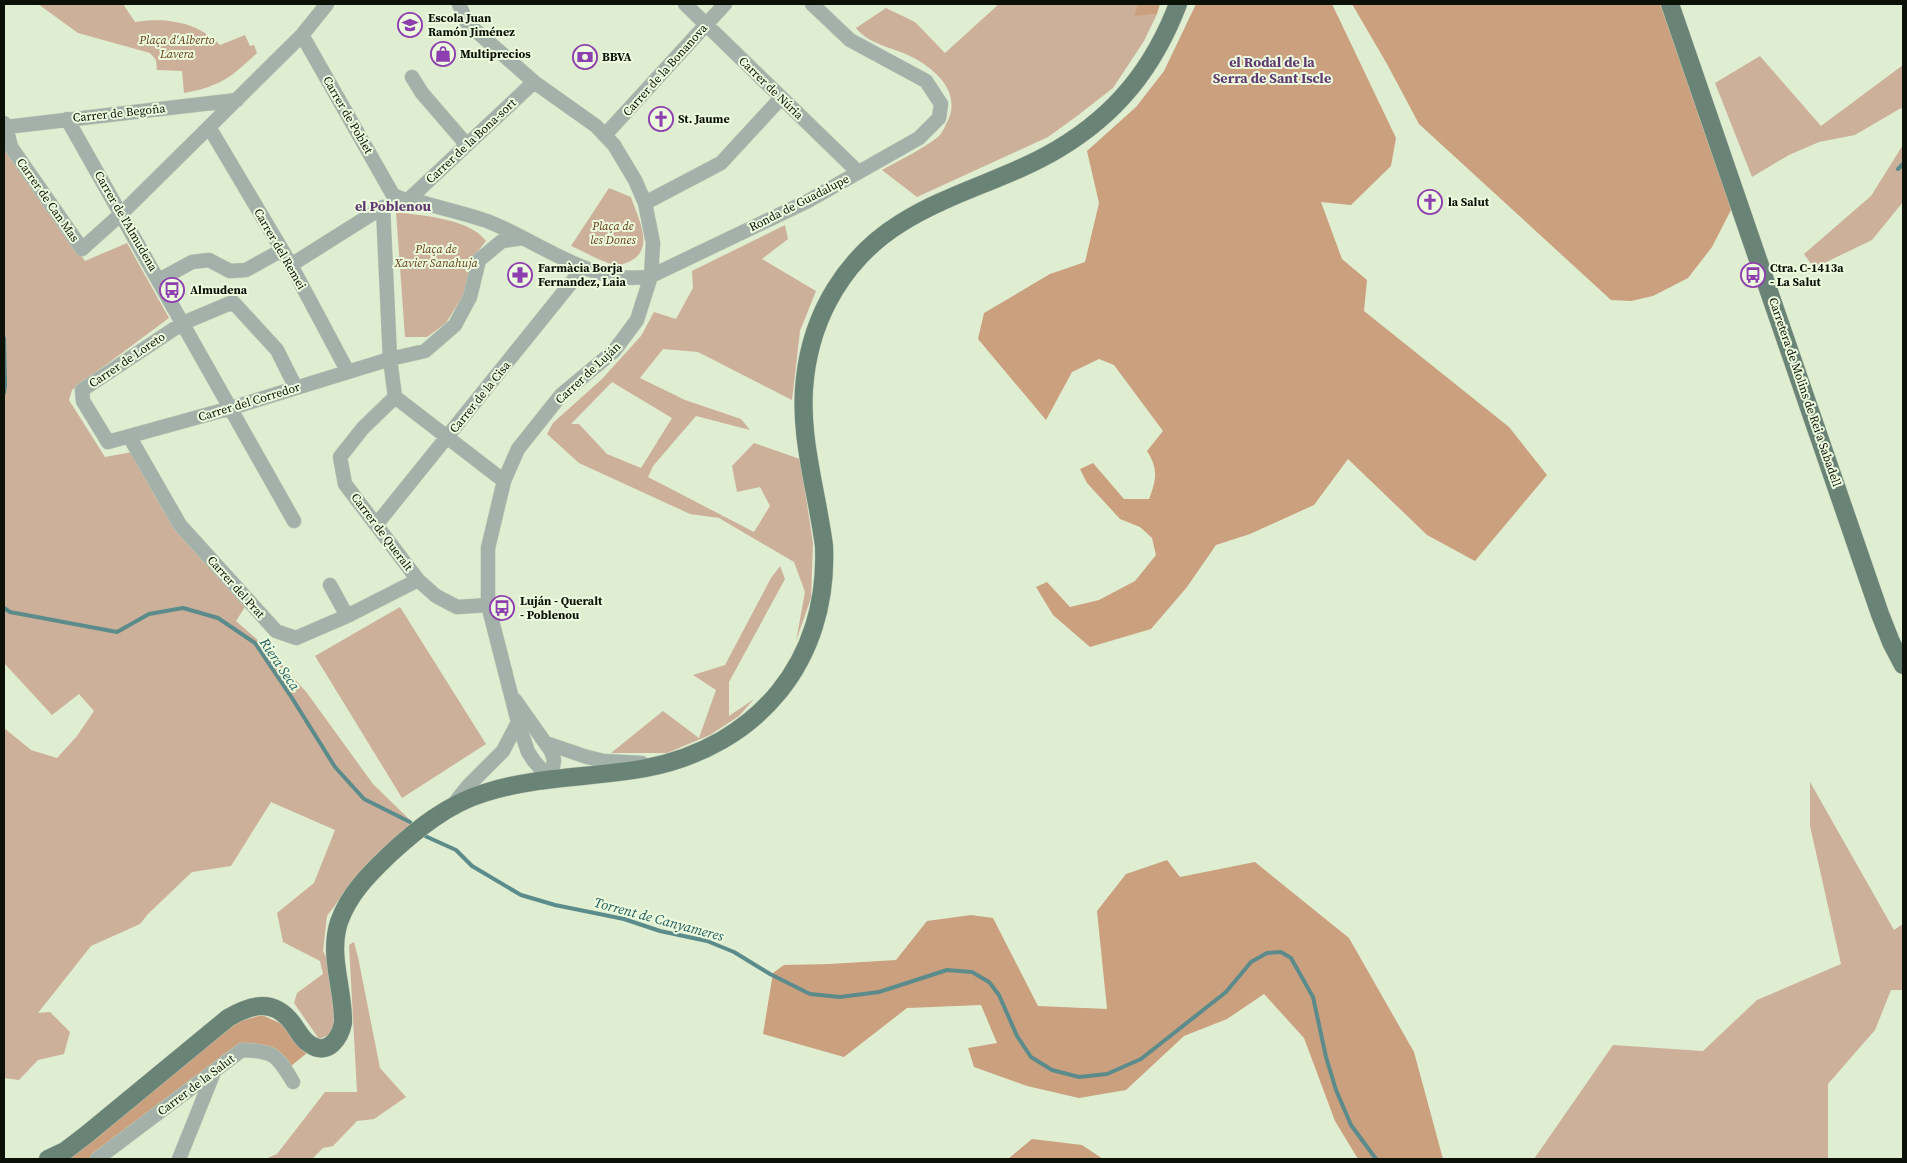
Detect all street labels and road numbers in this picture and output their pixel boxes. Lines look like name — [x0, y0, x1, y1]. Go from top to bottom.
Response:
street label: Carrer de la Bonanova — [619, 20, 711, 120]
street label: Carrer de Núria — [735, 53, 807, 123]
street label: Carrer de Poblet — [319, 73, 377, 157]
street label: Carrer de la Bona-sort — [422, 95, 520, 187]
street label: Carrer de Begoña — [72, 100, 167, 126]
street label: Carrer de Can Mas — [13, 155, 83, 245]
street label: Carrer de l'Almudena — [91, 168, 162, 275]
street label: Ronda de Guadalupe — [746, 171, 852, 235]
street label: Carrer del Remei — [250, 206, 310, 293]
street label: Carretera de Molins de Rei a Sabadell — [1765, 295, 1845, 489]
street label: Carrer de Loreto — [86, 328, 169, 391]
street label: Carrer de Luján — [552, 339, 624, 407]
street label: Carrer de la Cisa — [446, 357, 515, 436]
street label: Carrer del Corredor — [196, 379, 302, 425]
street label: Carrer de Queralt — [348, 490, 417, 574]
street label: Carrer del Prat — [204, 552, 268, 622]
street label: Carrer de la Salut — [154, 1051, 238, 1119]

